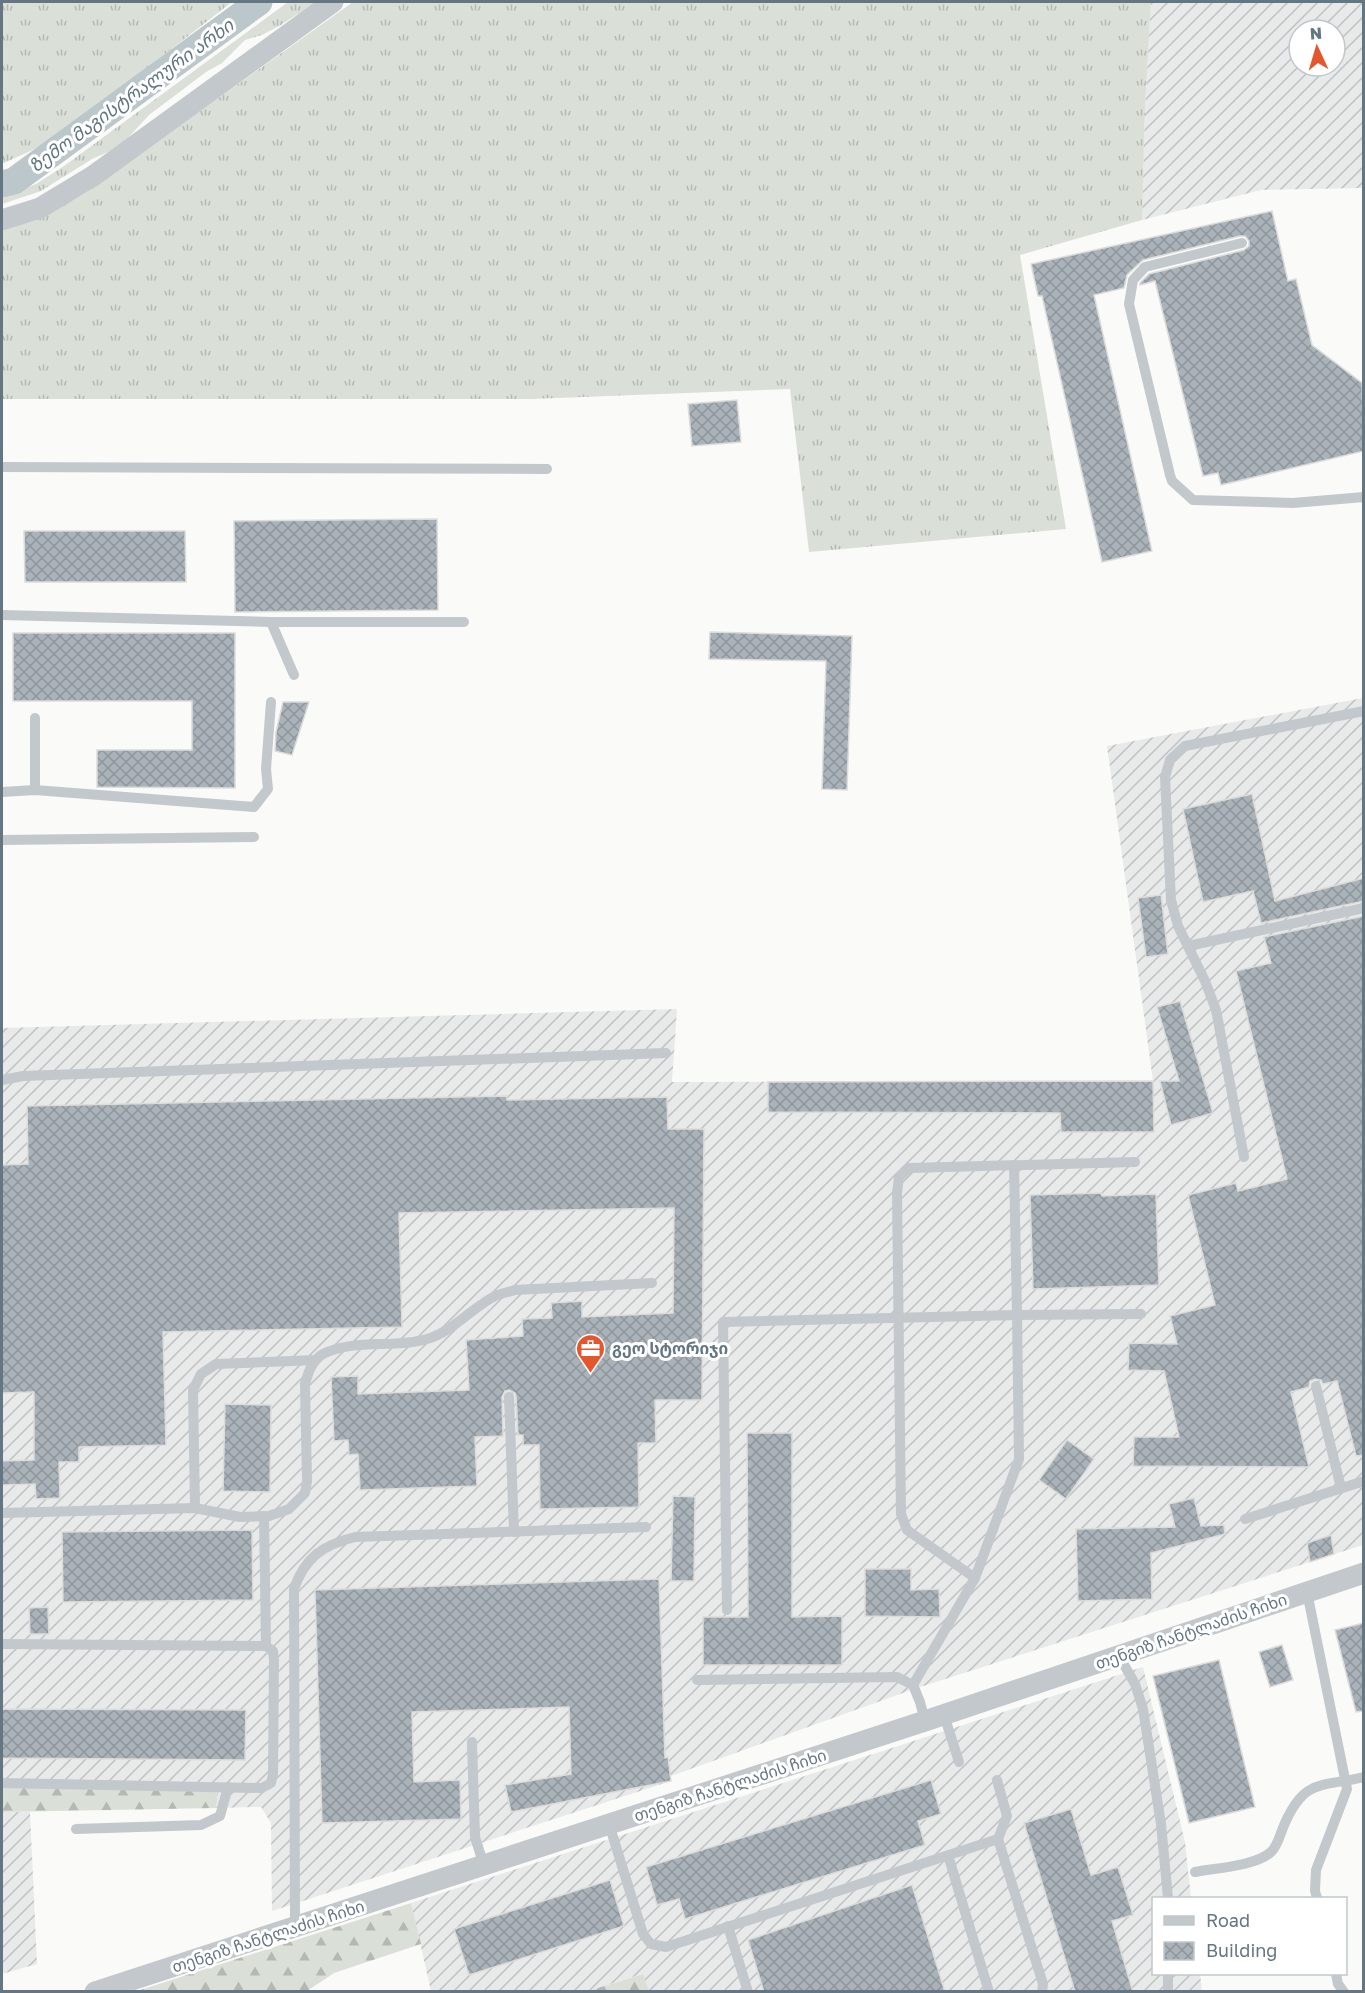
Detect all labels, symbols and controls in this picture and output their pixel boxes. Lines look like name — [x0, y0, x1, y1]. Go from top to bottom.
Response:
water label: ზემო მაგისტრალური არხი — [25, 13, 238, 177]
north arrow — [1287, 18, 1347, 78]
text: N — [1309, 23, 1323, 43]
office icon: გეო სტორიჯი — [575, 1332, 607, 1374]
place label: გეო სტორიჯი — [612, 1338, 728, 1358]
street label: თენგიზ ჩანტლაძის ჩიხი — [1093, 1589, 1290, 1674]
street label: თენგიზ ჩანტლაძის ჩიხი — [631, 1744, 829, 1827]
street label: თენგიზ ჩანტლაძის ჩიხი — [169, 1895, 367, 1978]
legend — [1152, 1897, 1347, 1975]
text: Road — [1206, 1909, 1250, 1931]
text: Building — [1206, 1939, 1277, 1961]

